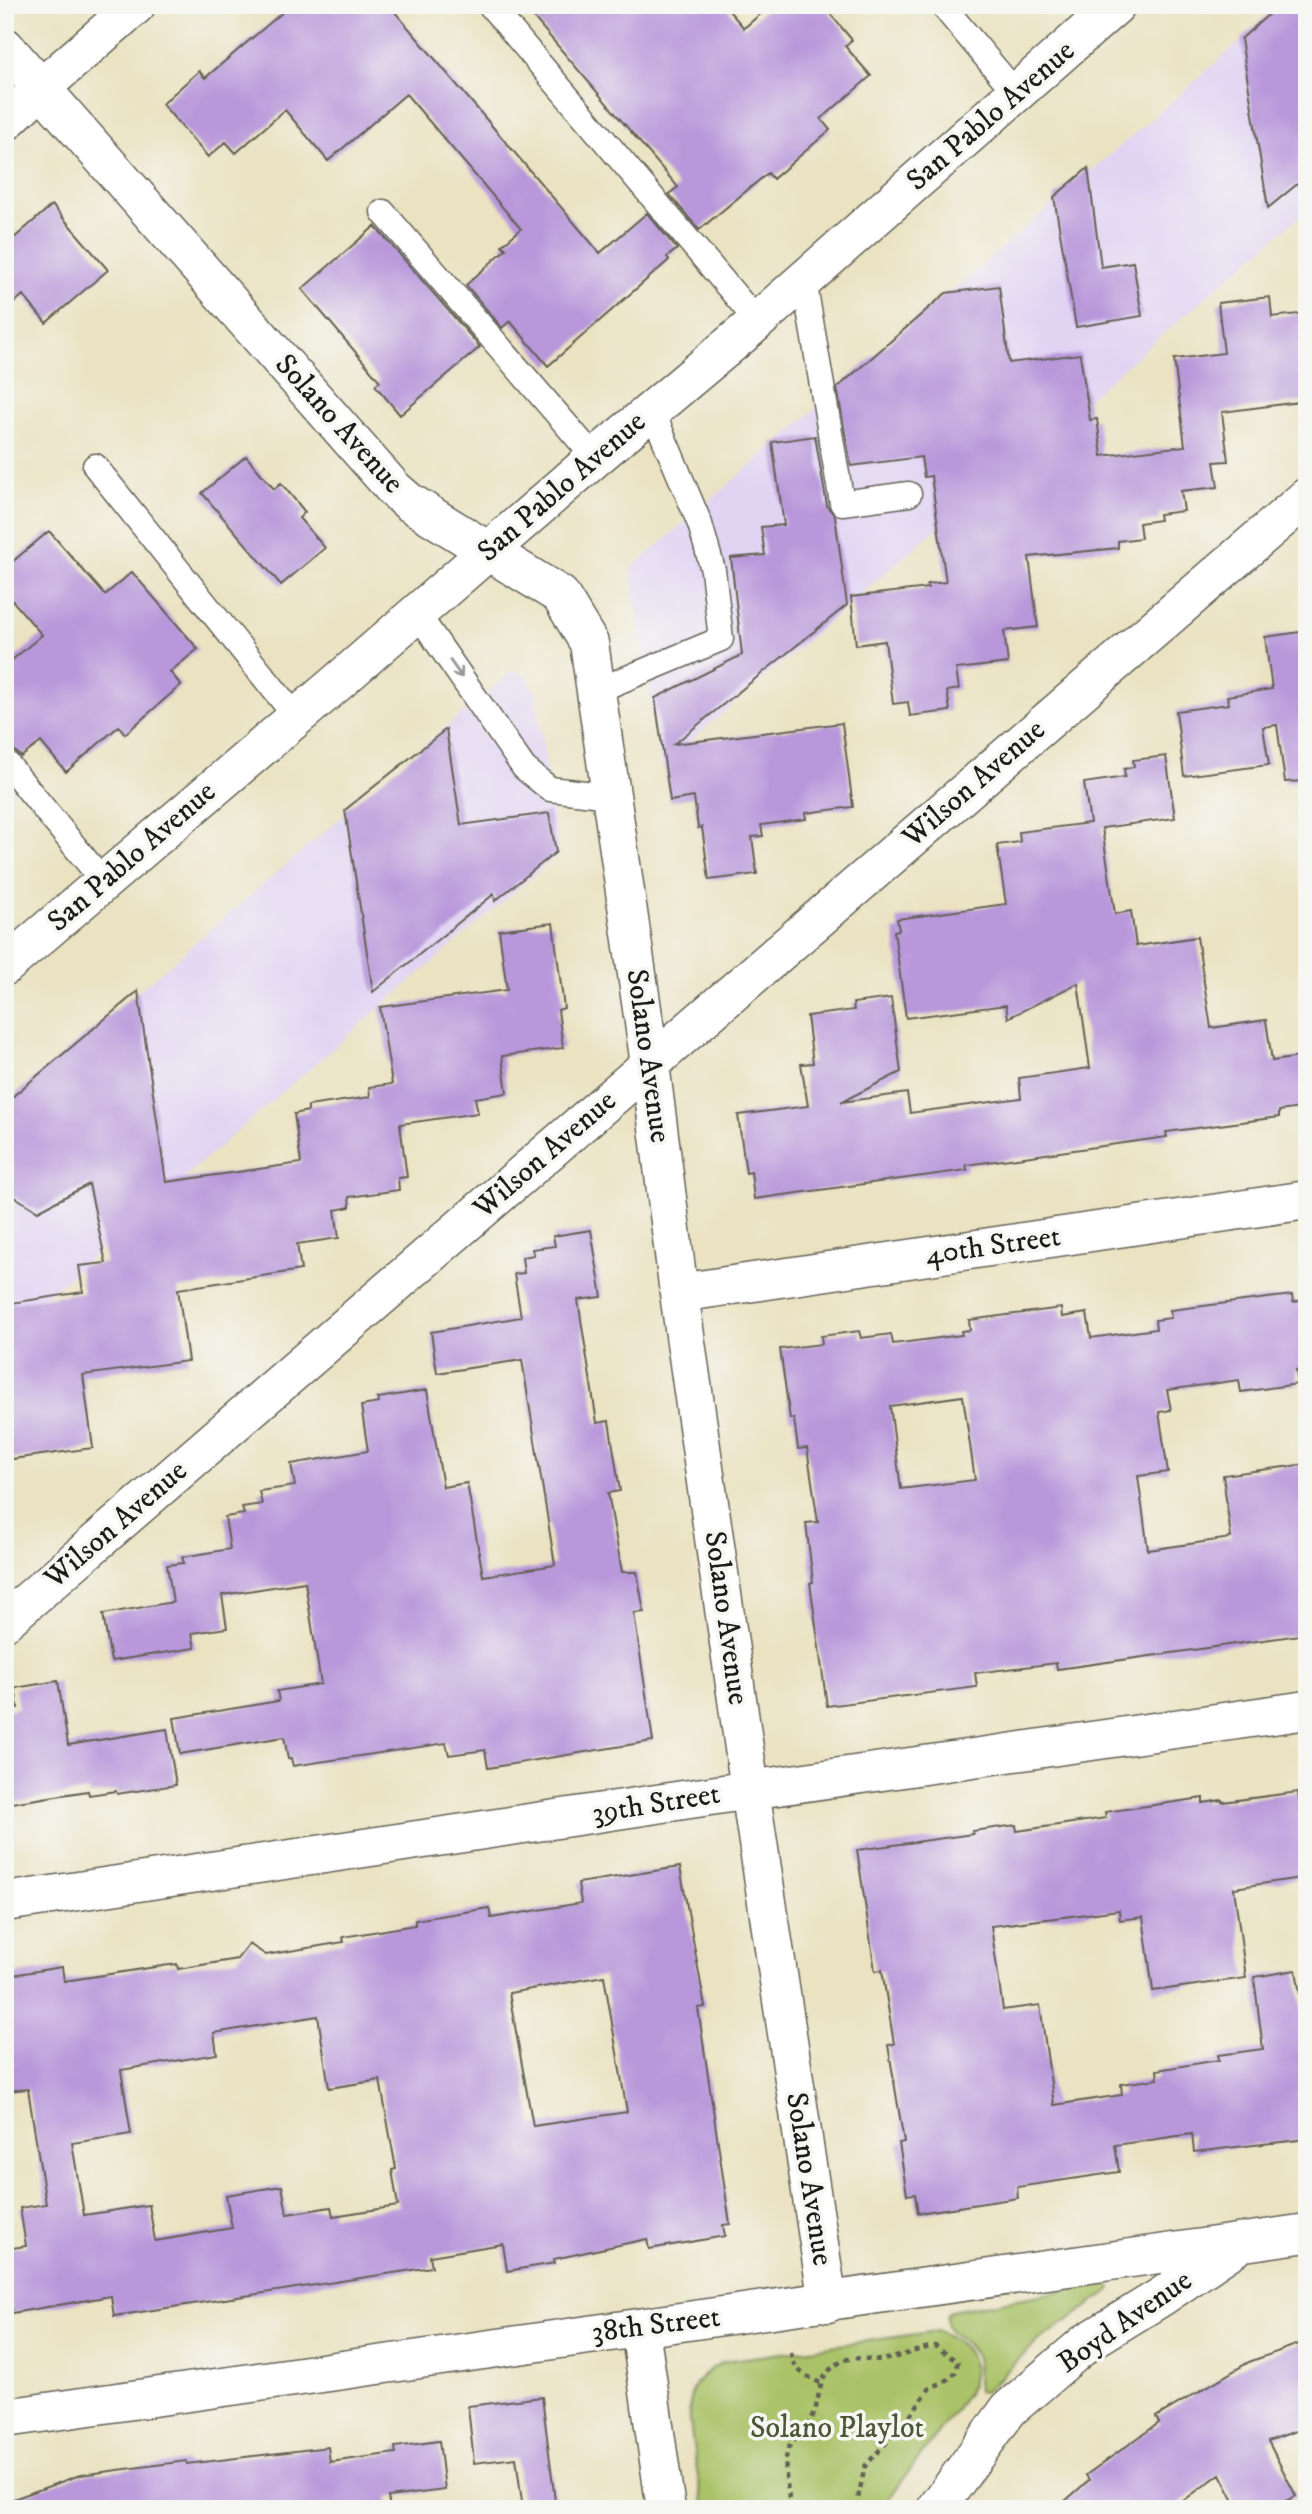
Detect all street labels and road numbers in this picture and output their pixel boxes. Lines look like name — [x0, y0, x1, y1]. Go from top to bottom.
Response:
street label: San Pablo Avenue — [899, 33, 1083, 199]
street label: Solano Avenue — [267, 347, 411, 501]
street label: San Pablo Avenue — [470, 404, 654, 570]
street label: Wilson Avenue — [894, 712, 1053, 857]
street label: San Pablo Avenue — [40, 774, 224, 940]
street label: Solano Avenue — [617, 967, 679, 1145]
street label: Wilson Avenue — [465, 1083, 624, 1228]
street label: 40th Street — [923, 1218, 1063, 1274]
street label: Wilson Avenue — [36, 1453, 195, 1598]
street label: Solano Avenue — [695, 1529, 757, 1707]
street label: 39th Street — [589, 1776, 723, 1832]
street label: Solano Avenue — [777, 2090, 841, 2268]
street label: Boyd Avenue — [1051, 2262, 1199, 2382]
street label: 38th Street — [590, 2299, 722, 2351]

